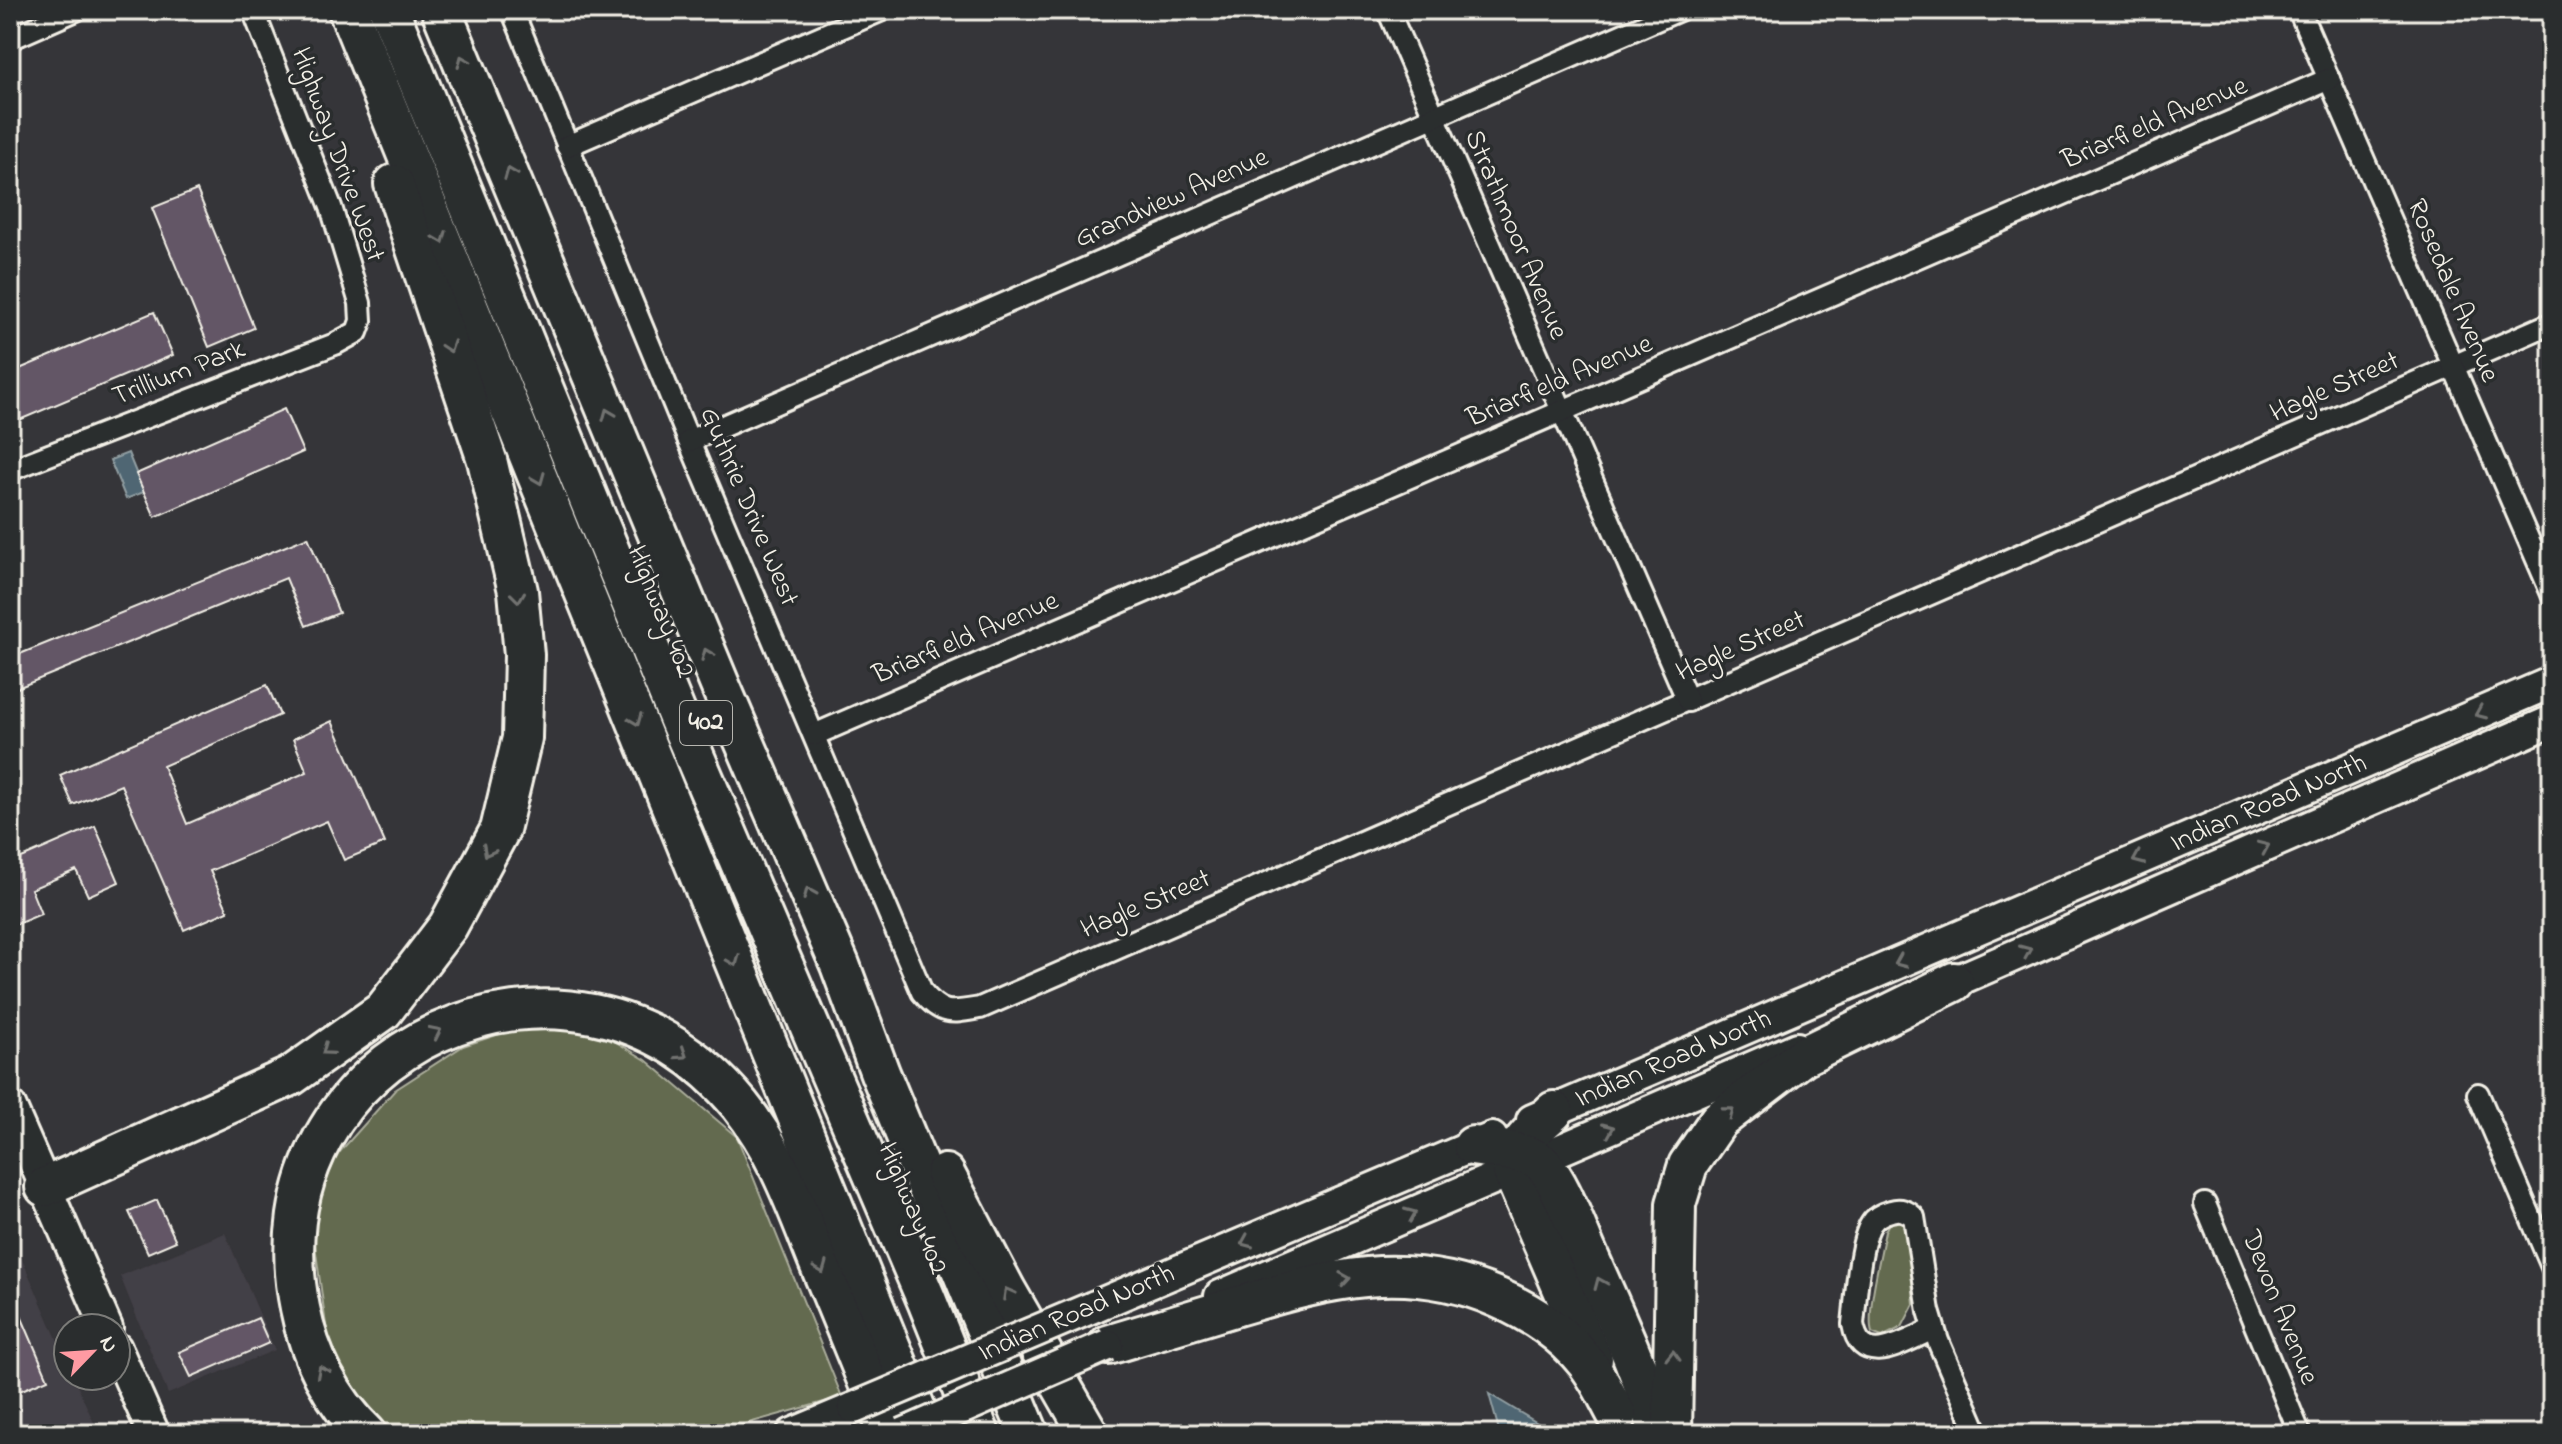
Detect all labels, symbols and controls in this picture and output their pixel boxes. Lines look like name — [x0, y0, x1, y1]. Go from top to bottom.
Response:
street label: Highway Drive West — [279, 42, 395, 268]
one-way arrow — [456, 55, 472, 69]
street label: Briarfield Avenue — [2055, 66, 2255, 182]
street label: Strathmoor Avenue — [1452, 124, 1578, 347]
street label: Grandview Avenue — [1068, 138, 1276, 260]
one-way arrow — [503, 167, 519, 181]
street label: Rosedale Avenue — [2395, 193, 2509, 389]
one-way arrow — [432, 230, 448, 244]
street label: Briarfield Avenue — [1460, 324, 1660, 440]
street label: Trillium Park — [107, 330, 252, 418]
one-way arrow — [440, 339, 456, 353]
street label: Hagle Street — [2264, 341, 2406, 435]
street label: Guthrie Drive West — [688, 401, 808, 613]
one-way arrow — [602, 408, 618, 422]
one-way arrow — [529, 471, 546, 485]
street label: Highway 402 — [615, 540, 705, 685]
street label: Briarfield Avenue — [866, 581, 1066, 697]
one-way arrow — [510, 591, 527, 604]
street label: Hagle Street — [1670, 600, 1812, 694]
one-way arrow — [700, 648, 717, 662]
road number: 402 — [680, 701, 732, 745]
one-way arrow — [2474, 703, 2488, 719]
one-way arrow — [627, 712, 643, 726]
street label: Indian Road North — [2164, 743, 2373, 864]
one-way arrow — [2256, 841, 2270, 857]
one-way arrow — [483, 843, 498, 857]
one-way arrow — [2132, 850, 2147, 866]
street label: Hagle Street — [1075, 859, 1217, 951]
one-way arrow — [802, 887, 818, 901]
one-way arrow — [2018, 944, 2032, 960]
one-way arrow — [1893, 952, 1908, 968]
one-way arrow — [724, 953, 741, 967]
street label: Indian Road North — [1569, 999, 1778, 1119]
one-way arrow — [427, 1026, 442, 1042]
one-way arrow — [322, 1040, 336, 1055]
one-way arrow — [674, 1044, 688, 1059]
one-way arrow — [1720, 1108, 1735, 1122]
one-way arrow — [1601, 1122, 1615, 1138]
street label: Highway 402 — [866, 1137, 958, 1281]
one-way arrow — [1403, 1208, 1417, 1224]
street label: Devon Avenue — [2229, 1224, 2329, 1392]
one-way arrow — [1240, 1232, 1254, 1249]
street label: Indian Road North — [972, 1254, 1182, 1374]
one-way arrow — [812, 1260, 828, 1274]
one-way arrow — [1338, 1271, 1352, 1288]
one-way arrow — [1594, 1277, 1610, 1291]
one-way arrow — [1003, 1287, 1018, 1302]
north arrow — [52, 1312, 132, 1392]
text: N — [90, 1331, 125, 1358]
one-way arrow — [1665, 1349, 1682, 1362]
one-way arrow — [316, 1365, 331, 1380]

